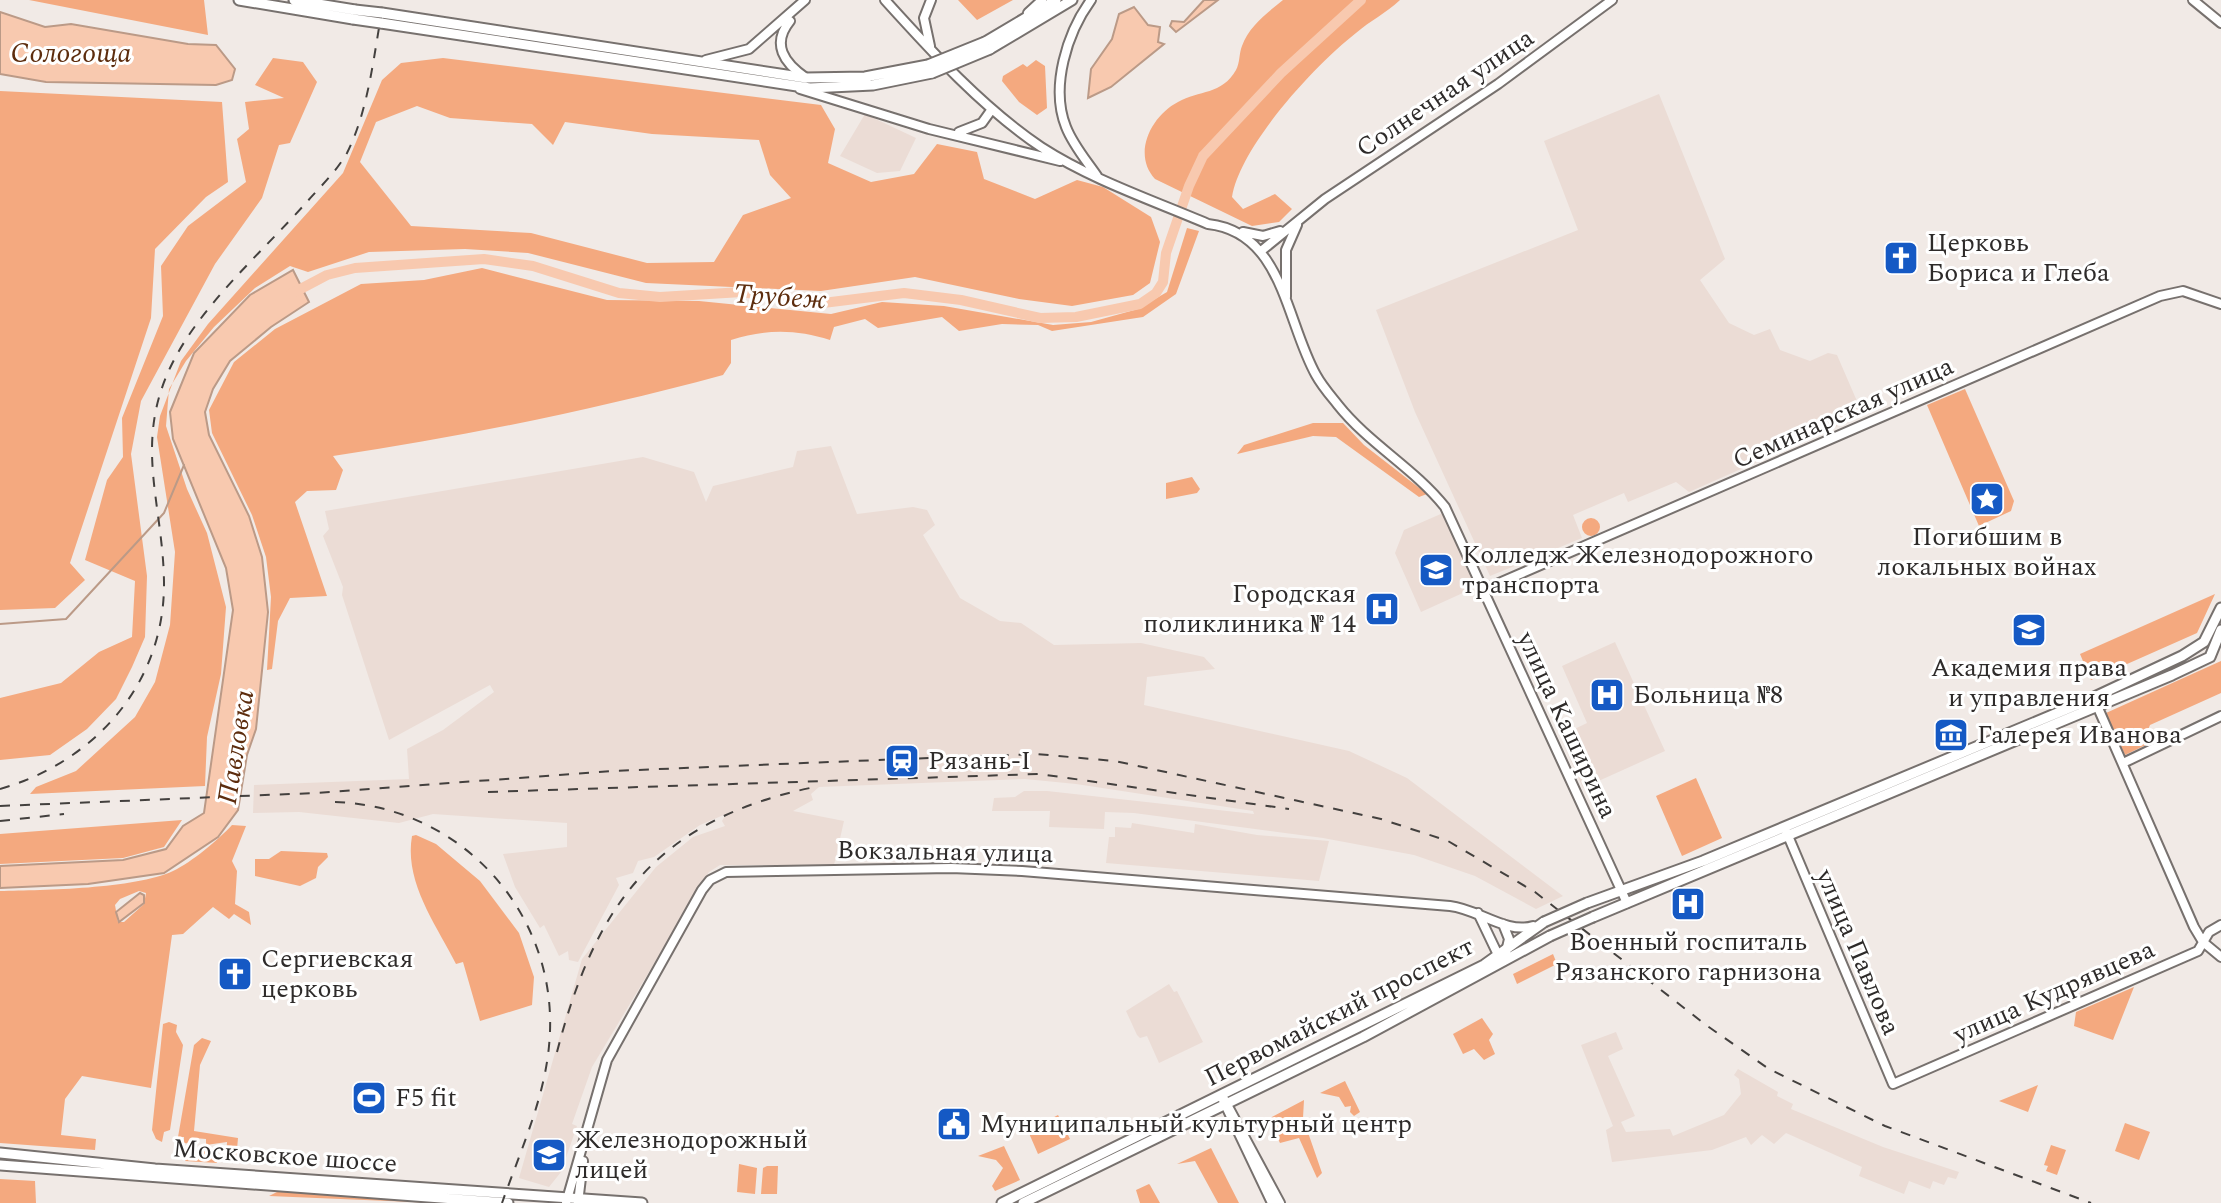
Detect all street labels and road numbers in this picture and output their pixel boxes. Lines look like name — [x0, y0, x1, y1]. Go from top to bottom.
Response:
street label: Солнечная улица — [1348, 18, 1542, 168]
street label: Семинарская улица — [1726, 346, 1960, 480]
street label: улица Каширина — [1506, 624, 1628, 825]
street label: Вокзальная улица — [836, 830, 1054, 874]
street label: улица Павлова — [1805, 862, 1911, 1042]
street label: Первомайский проспект — [1197, 927, 1481, 1097]
street label: улица Кудрявцева — [1946, 929, 2161, 1055]
street label: Московское шоссе — [172, 1128, 398, 1184]

